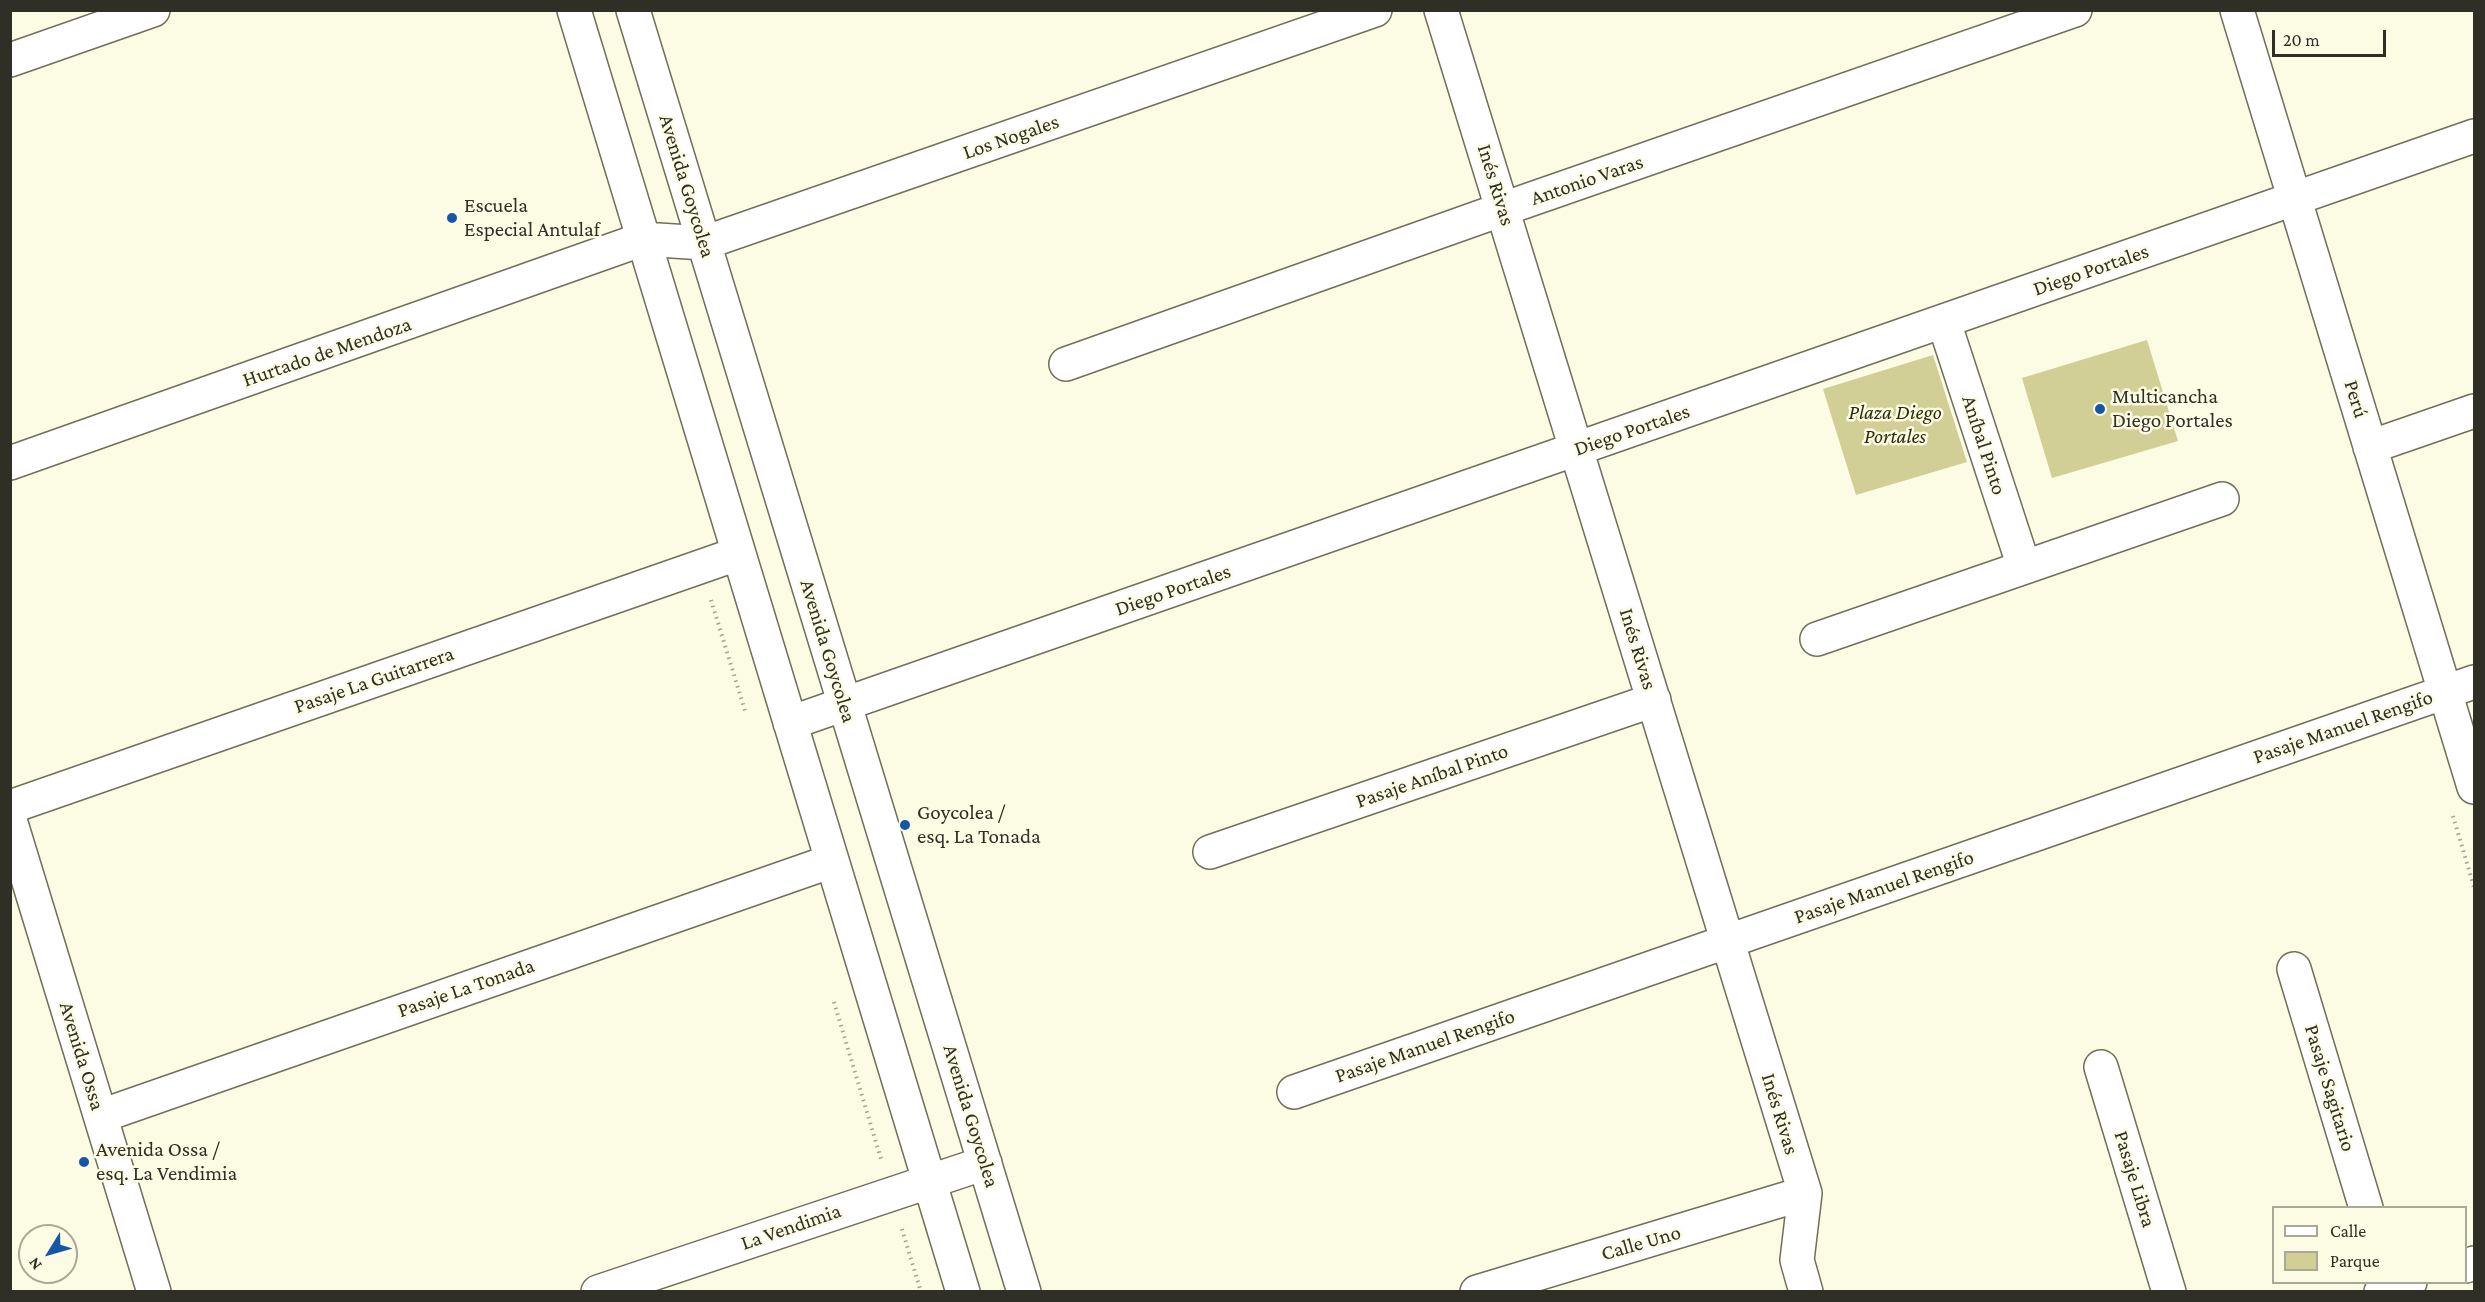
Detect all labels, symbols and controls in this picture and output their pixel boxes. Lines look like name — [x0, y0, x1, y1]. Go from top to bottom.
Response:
scale bar — [2275, 18, 2389, 56]
text: 20 m — [2283, 30, 2320, 50]
street label: Los Nogales — [960, 109, 1062, 165]
street label: Avenida Goycolea — [653, 111, 721, 261]
street label: Inés Rivas — [1472, 141, 1520, 229]
street label: Antonio Varas — [1527, 149, 1647, 211]
place label: Escuela Especial Antulaf — [464, 193, 600, 243]
marker: Escuela Especial Antulaf — [445, 211, 459, 225]
street label: Diego Portales — [2030, 238, 2152, 302]
street label: Hurtado de Mendoza — [239, 311, 415, 393]
street label: Perú — [2338, 377, 2374, 421]
place label: Multicancha Diego Portales — [2112, 384, 2233, 434]
street label: Aníbal Pinto — [1956, 392, 2012, 498]
street label: Diego Portales — [1571, 398, 1693, 462]
park label: Plaza Diego Portales — [1848, 400, 1942, 450]
marker: Multicancha Diego Portales — [2093, 402, 2107, 416]
street label: Diego Portales — [1112, 558, 1234, 622]
street label: Avenida Goycolea — [794, 576, 862, 726]
street label: Inés Rivas — [1614, 605, 1662, 693]
street label: Pasaje La Guitarrera — [291, 641, 457, 719]
street label: Pasaje Manuel Rengifo — [2250, 684, 2436, 770]
street label: Pasaje Aníbal Pinto — [1353, 738, 1511, 814]
place label: Goycolea / esq. La Tonada — [917, 800, 1041, 850]
marker: Goycolea / esq. La Tonada — [898, 818, 912, 832]
street label: Pasaje Manuel Rengifo — [1791, 844, 1977, 930]
street label: Pasaje La Tonada — [394, 953, 538, 1023]
street label: Avenida Ossa — [54, 999, 110, 1113]
street label: Pasaje Manuel Rengifo — [1332, 1003, 1518, 1089]
street label: Pasaje Sagitario — [2299, 1022, 2361, 1154]
street label: Avenida Goycolea — [937, 1041, 1005, 1191]
street label: Inés Rivas — [1756, 1070, 1804, 1158]
street label: Pasaje Libra — [2108, 1128, 2162, 1230]
place label: Avenida Ossa / esq. La Vendimia — [96, 1137, 237, 1187]
marker: Avenida Ossa / esq. La Vendimia — [77, 1155, 91, 1169]
street label: La Vendimia — [738, 1198, 844, 1256]
legend — [2272, 1206, 2467, 1284]
street label: Calle Uno — [1598, 1220, 1684, 1266]
text: Calle — [2330, 1221, 2366, 1241]
north arrow — [18, 1224, 78, 1284]
text: Parque — [2330, 1251, 2380, 1271]
text: N — [25, 1254, 45, 1273]

